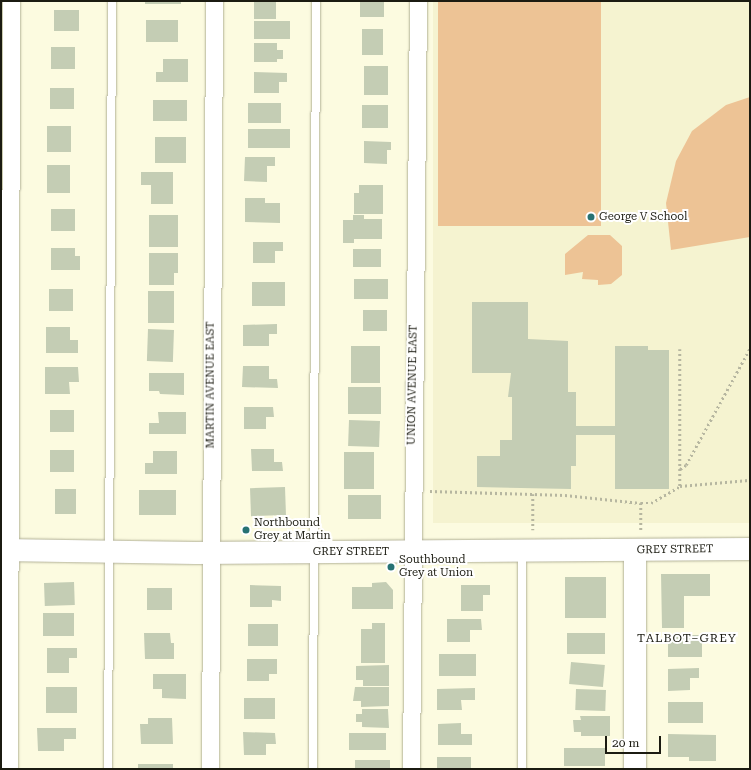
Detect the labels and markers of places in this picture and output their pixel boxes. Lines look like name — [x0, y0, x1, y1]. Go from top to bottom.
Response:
place label: George V School — [599, 210, 687, 224]
marker: George V School — [586, 212, 596, 222]
place label: Northbound Grey at Martin — [254, 517, 331, 543]
marker: Northbound Grey at Martin — [241, 525, 251, 535]
place label: Southbound Grey at Union — [399, 554, 473, 580]
marker: Southbound Grey at Union — [386, 562, 396, 572]

